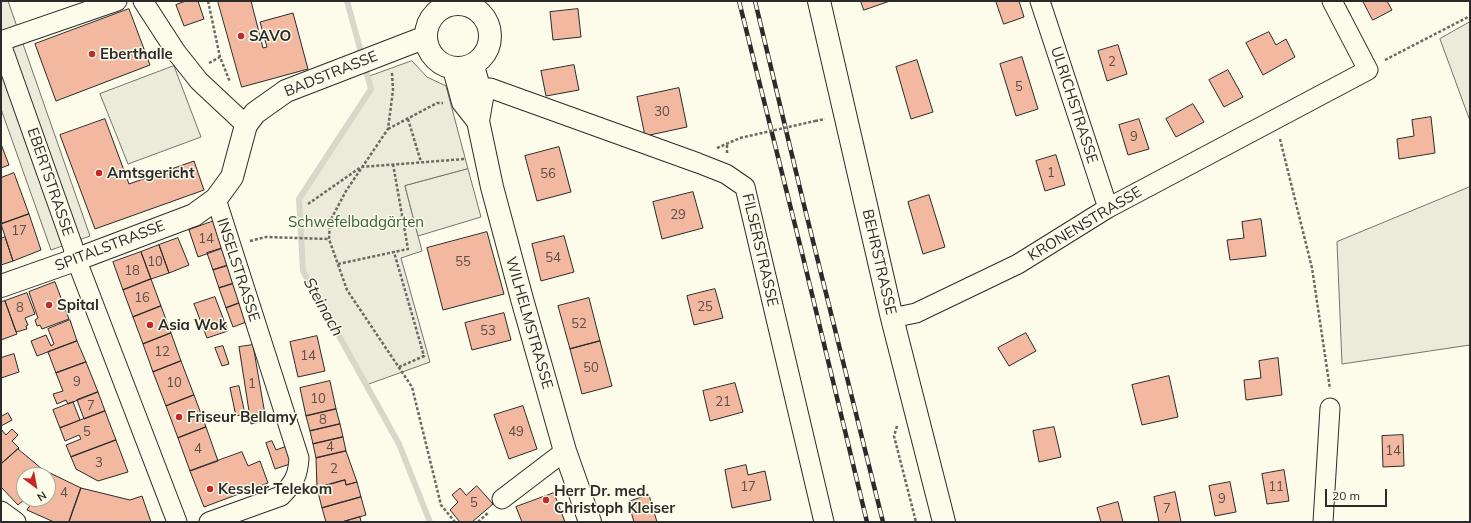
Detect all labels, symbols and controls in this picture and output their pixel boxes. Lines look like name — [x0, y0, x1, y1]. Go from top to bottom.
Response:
place label: SAVO — [249, 27, 291, 45]
marker: SAVO — [236, 31, 246, 41]
street label: ULRICHSTRASSE — [1047, 44, 1101, 166]
place label: Eberthalle — [100, 45, 173, 63]
street label: BADSTRASSE — [282, 47, 380, 101]
marker: Eberthalle — [87, 49, 97, 59]
house number: 2 — [1108, 54, 1116, 70]
house number: 5 — [1015, 79, 1023, 95]
house number: 30 — [654, 104, 670, 120]
street label: EBERTSTRASSE — [23, 125, 77, 239]
house number: 9 — [1130, 129, 1138, 145]
place label: Amtsgericht — [107, 164, 195, 182]
house number: 1 — [1047, 165, 1055, 181]
house number: 56 — [540, 166, 556, 182]
marker: Amtsgericht — [94, 168, 104, 178]
street label: KRONENSTRASSE — [1025, 183, 1145, 265]
street label: FILSERSTRASSE — [738, 192, 782, 308]
house number: 29 — [670, 207, 686, 223]
street label: BEHRSTRASSE — [858, 208, 900, 316]
park label: Schwefelbadgärten — [288, 213, 424, 231]
street label: INSELSTRASSE — [213, 216, 263, 324]
street label: SPITALSTRASSE — [52, 217, 168, 275]
house number: 17 — [11, 223, 27, 239]
house number: 14 — [198, 231, 214, 247]
house number: 54 — [545, 250, 561, 266]
house number: 10 — [147, 254, 163, 270]
house number: 55 — [455, 254, 471, 270]
street label: WILHELMSTRASSE — [501, 255, 557, 391]
house number: 18 — [124, 263, 140, 279]
water label: Steinach — [299, 274, 347, 340]
house number: 16 — [134, 290, 150, 306]
place label: Spital — [57, 296, 99, 314]
house number: 25 — [697, 299, 713, 315]
house number: 8 — [16, 300, 24, 316]
marker: Spital — [44, 300, 54, 310]
place label: Asia Wok — [158, 316, 227, 334]
house number: 52 — [571, 316, 587, 332]
marker: Asia Wok — [145, 320, 155, 330]
house number: 53 — [480, 323, 496, 339]
house number: 12 — [154, 344, 170, 360]
house number: 14 — [300, 348, 316, 364]
house number: 50 — [583, 360, 599, 376]
house number: 9 — [73, 374, 81, 390]
house number: 10 — [166, 375, 182, 391]
house number: 1 — [248, 376, 256, 392]
house number: 10 — [310, 391, 326, 407]
house number: 21 — [715, 394, 731, 410]
house number: 7 — [87, 398, 95, 414]
place label: Friseur Bellamy — [187, 408, 297, 426]
marker: Friseur Bellamy — [174, 412, 184, 422]
house number: 8 — [319, 412, 327, 428]
house number: 5 — [83, 424, 91, 440]
house number: 49 — [508, 424, 524, 440]
house number: 4 — [326, 439, 334, 455]
house number: 4 — [194, 441, 202, 457]
house number: 14 — [1385, 443, 1401, 459]
house number: 3 — [95, 455, 103, 471]
house number: 2 — [330, 461, 338, 477]
north arrow — [16, 467, 56, 507]
house number: 17 — [740, 479, 756, 495]
house number: 11 — [1268, 479, 1284, 495]
place label: Kessler Telekom — [218, 480, 332, 498]
scale bar — [1327, 481, 1389, 507]
place label: Herr Dr. med. Christoph Kleiser — [554, 482, 675, 517]
marker: Kessler Telekom — [205, 484, 215, 494]
house number: 4 — [60, 485, 68, 501]
text: N — [35, 488, 49, 504]
text: 20 m — [1332, 488, 1360, 503]
house number: 9 — [1218, 491, 1226, 507]
house number: 5 — [470, 495, 478, 511]
marker: Herr Dr. med. Christoph Kleiser — [541, 495, 551, 505]
house number: 7 — [1163, 501, 1171, 517]

